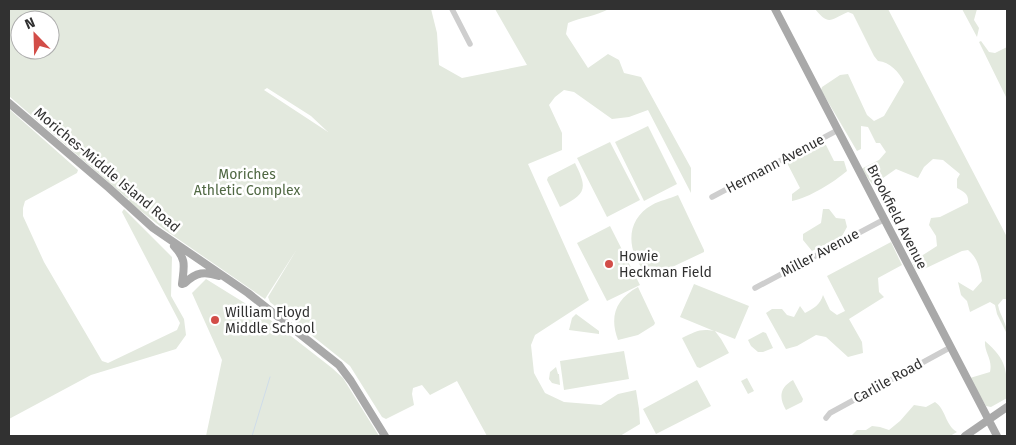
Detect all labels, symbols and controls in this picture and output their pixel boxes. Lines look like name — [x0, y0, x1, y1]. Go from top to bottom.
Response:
north arrow — [10, 10, 60, 60]
text: N — [23, 14, 38, 33]
street label: Moriches-Middle Island Road — [31, 104, 183, 236]
street label: Hermann Avenue — [723, 131, 827, 197]
street label: Brookfield Avenue — [863, 162, 931, 272]
park label: Moriches Athletic Complex — [194, 166, 301, 199]
street label: Miller Avenue — [778, 225, 862, 281]
place label: Howie Heckman Field — [619, 248, 712, 281]
marker: Howie Heckman Field — [603, 258, 615, 270]
place label: William Floyd Middle School — [225, 304, 315, 337]
marker: William Floyd Middle School — [209, 314, 221, 326]
street label: Carlile Road — [850, 355, 926, 407]

